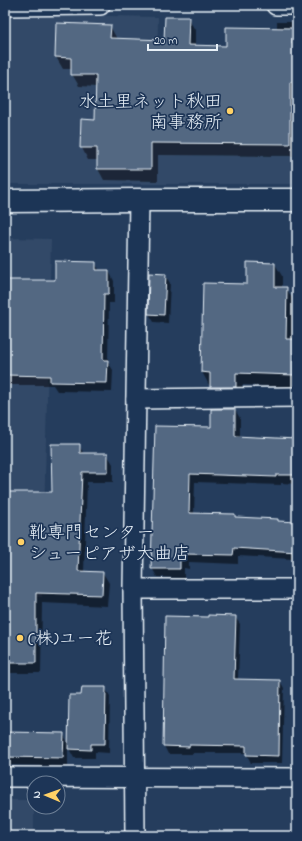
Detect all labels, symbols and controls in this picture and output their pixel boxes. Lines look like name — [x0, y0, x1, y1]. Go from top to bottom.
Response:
scale bar — [148, 26, 217, 52]
text: 20 m — [154, 32, 177, 50]
place label: 水土里ネット秋田 南事務所 — [79, 90, 222, 137]
marker: 水土里ネット秋田 南事務所 — [225, 106, 235, 116]
place label: 靴専門センター シューピアザ大曲店 — [29, 521, 190, 568]
marker: 靴専門センター シューピアザ大曲店 — [16, 537, 26, 547]
place label: (株)ユー花 — [28, 627, 112, 653]
marker: (株)ユー花 — [15, 633, 25, 643]
north arrow — [26, 775, 66, 815]
text: N — [29, 791, 45, 799]

